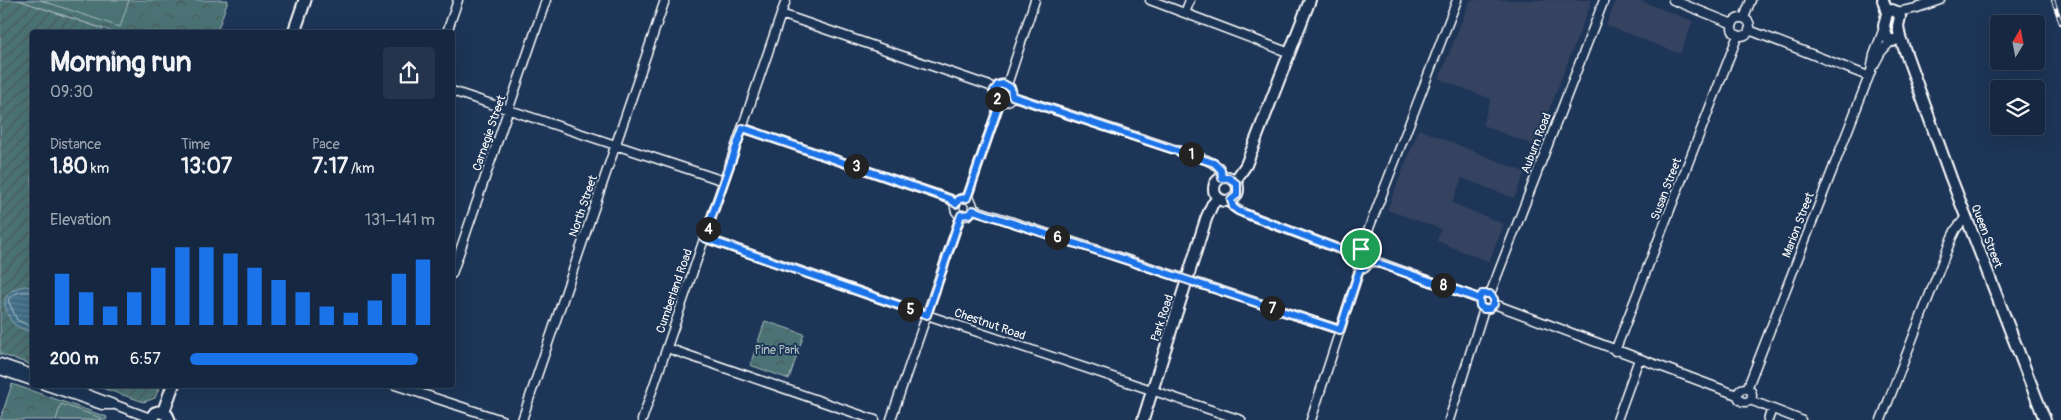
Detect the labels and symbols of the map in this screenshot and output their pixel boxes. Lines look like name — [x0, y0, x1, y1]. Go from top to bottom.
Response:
north arrow — [1990, 15, 2045, 70]
pin: 2 — [984, 86, 1010, 112]
street label: Carnegie Street — [469, 93, 510, 173]
street label: Auburn Road — [1518, 111, 1555, 176]
pin: 1 — [1178, 142, 1204, 166]
pin: 3 — [844, 154, 868, 178]
street label: Susan Street — [1648, 156, 1685, 222]
street label: North Street — [566, 173, 601, 239]
street label: Marion Street — [1779, 190, 1818, 260]
street label: Queen Street — [1968, 202, 2006, 270]
pin: 4 — [696, 216, 720, 242]
pin: 6 — [1044, 224, 1070, 250]
pin — [1340, 228, 1382, 270]
street label: Cumberland Road — [653, 247, 696, 335]
pin: 8 — [1430, 272, 1456, 298]
street label: Park Road — [1148, 293, 1177, 344]
pin: 5 — [898, 296, 922, 322]
pin: 7 — [1260, 296, 1284, 320]
street label: Chestnut Road — [952, 305, 1027, 344]
park label: Pine Park — [755, 343, 799, 358]

